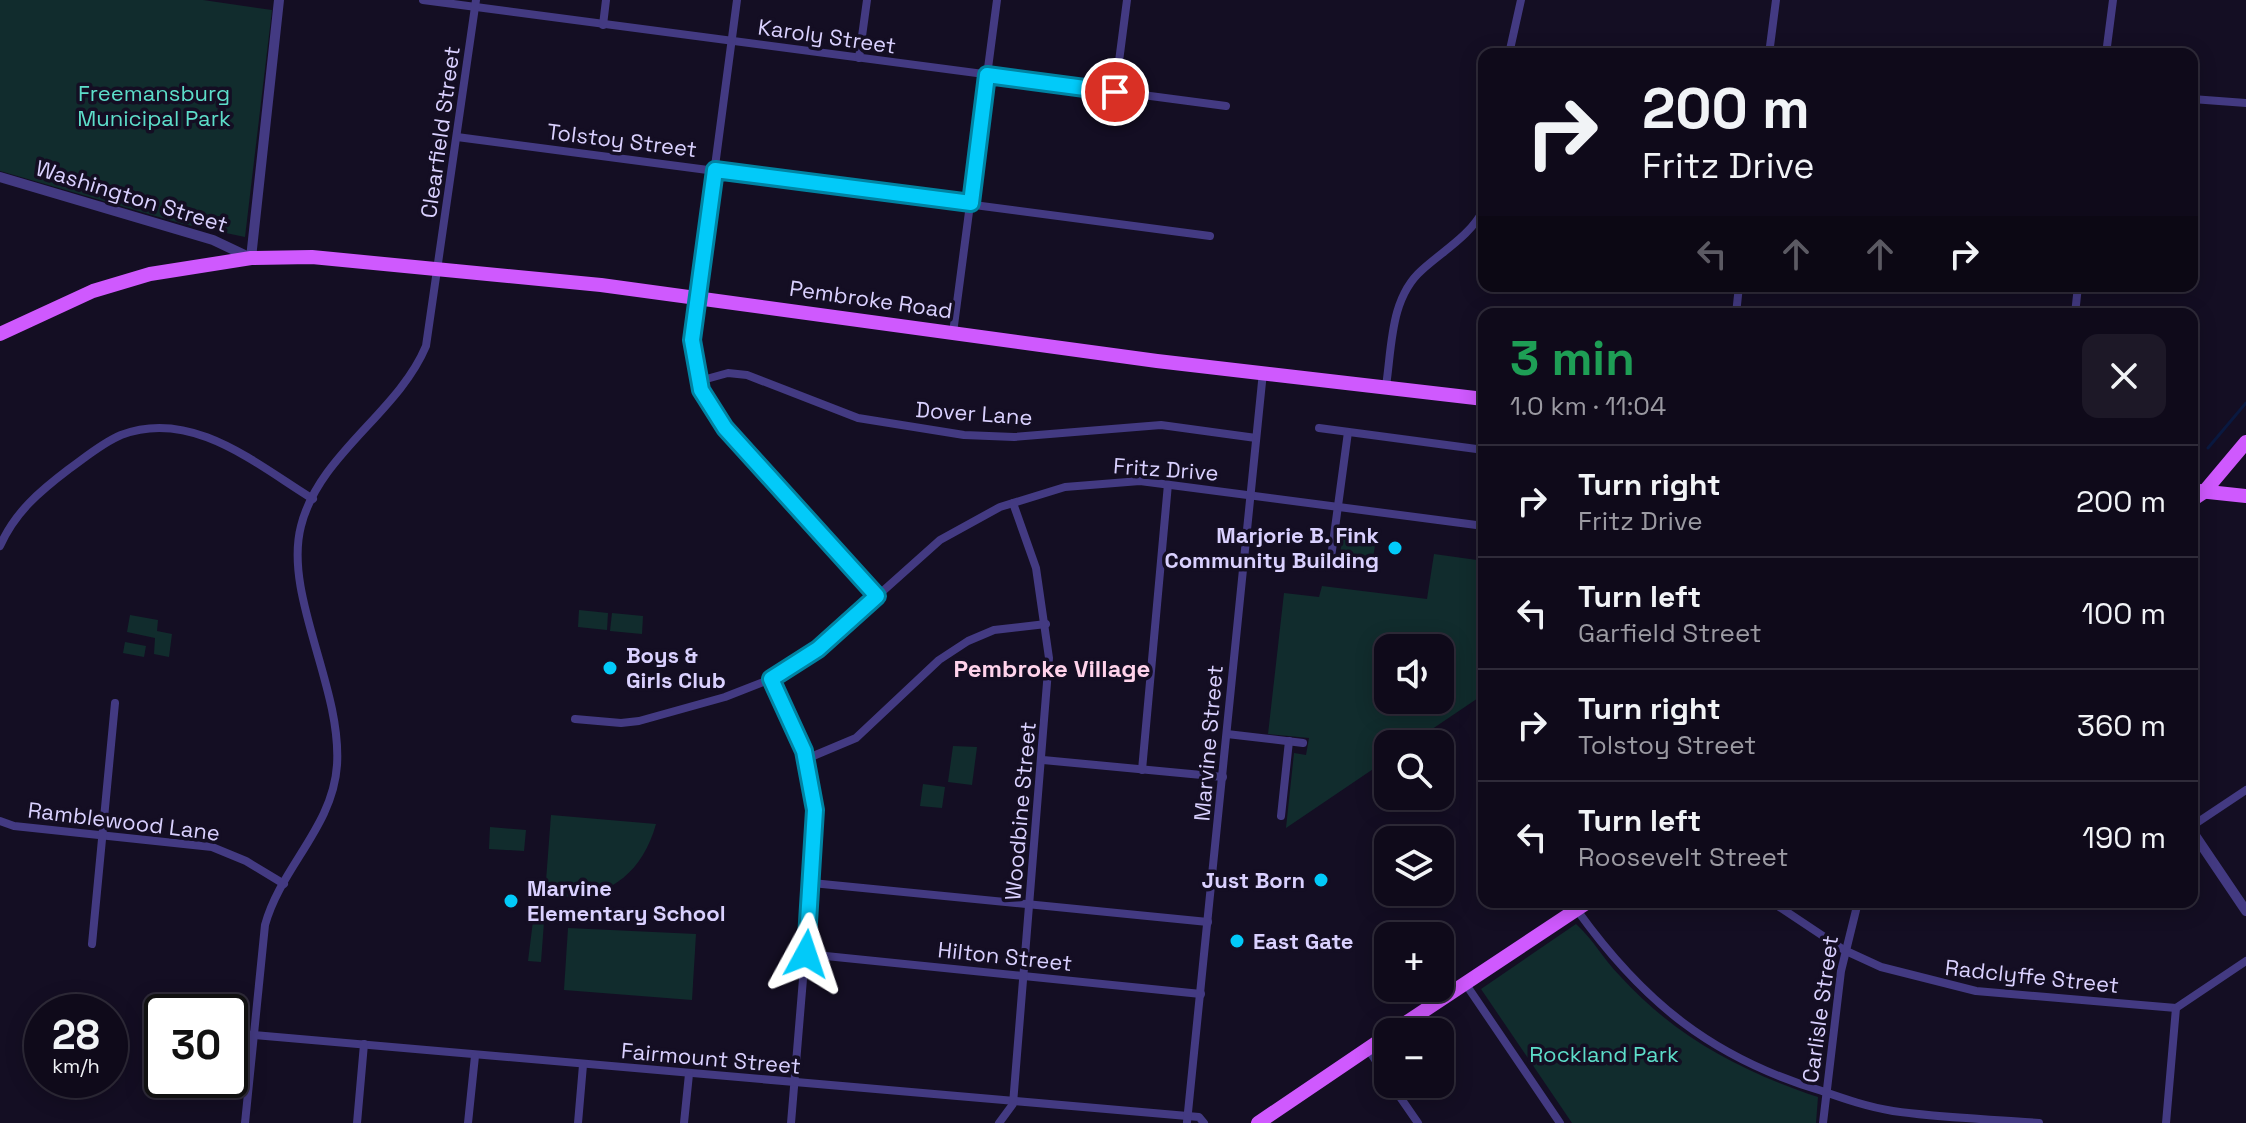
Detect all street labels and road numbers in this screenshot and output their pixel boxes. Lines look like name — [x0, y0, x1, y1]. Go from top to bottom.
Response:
street label: Karoly Street — [756, 12, 898, 60]
street label: Clearfield Street — [414, 44, 466, 220]
street label: Tolstoy Street — [545, 117, 699, 163]
street label: Washington Street — [33, 153, 231, 239]
street label: Pembroke Road — [788, 274, 954, 324]
street label: Dover Lane — [915, 395, 1033, 431]
street label: Fritz Drive — [1112, 451, 1220, 487]
street label: Marvine Street — [1187, 664, 1229, 822]
street label: Woodbine Street — [998, 720, 1042, 902]
street label: Ramblewood Lane — [26, 795, 222, 847]
street label: Carlisle Street — [1796, 933, 1844, 1085]
street label: Hilton Street — [936, 935, 1074, 977]
street label: Radclyffe Street — [1944, 953, 2120, 999]
street label: Fairmount Street — [620, 1036, 802, 1080]

